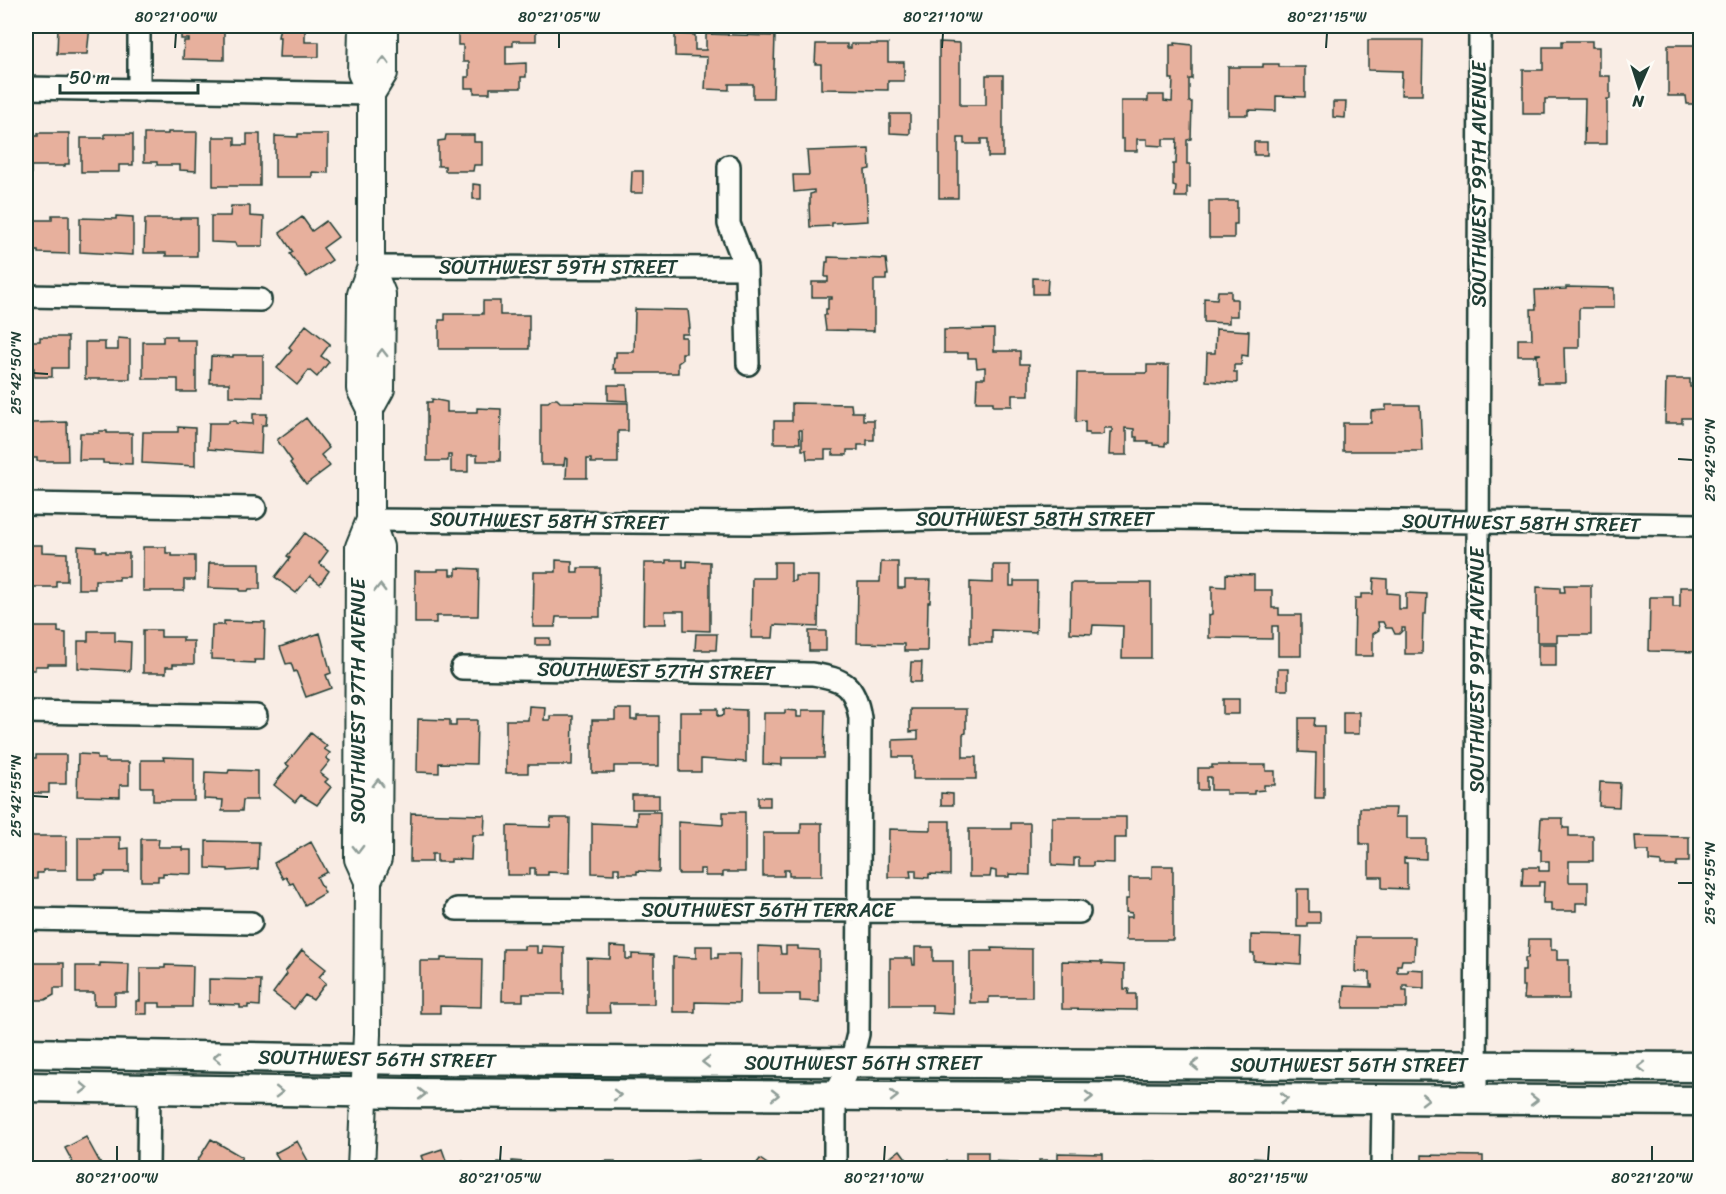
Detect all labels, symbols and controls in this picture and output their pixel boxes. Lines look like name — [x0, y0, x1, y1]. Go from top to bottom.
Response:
text: 80°21'00"W — [135, 4, 218, 30]
text: 80°21'05"W — [518, 4, 600, 30]
text: 80°21'10"W — [903, 4, 983, 30]
text: 80°21'15"W — [1287, 4, 1367, 30]
scale bar — [60, 57, 198, 95]
one-way arrow — [378, 57, 390, 66]
north arrow — [1609, 57, 1669, 117]
street label: SOUTHWEST 99TH AVENUE — [1462, 59, 1497, 307]
text: 50 m — [69, 62, 110, 94]
text: N — [1631, 87, 1646, 116]
street label: SOUTHWEST 59TH STREET — [439, 250, 678, 285]
text: 25°42'50"N — [3, 331, 29, 415]
one-way arrow — [376, 349, 388, 358]
text: 25°42'50"N — [1697, 418, 1723, 502]
street label: SOUTHWEST 58TH STREET — [430, 501, 670, 541]
street label: SOUTHWEST 58TH STREET — [916, 502, 1155, 537]
street label: SOUTHWEST 58TH STREET — [1402, 503, 1642, 543]
street label: SOUTHWEST 99TH AVENUE — [1460, 545, 1495, 793]
street label: SOUTHWEST 97TH AVENUE — [341, 576, 376, 824]
one-way arrow — [374, 583, 386, 592]
street label: SOUTHWEST 57TH STREET — [537, 651, 776, 691]
text: 25°42'55"N — [3, 754, 29, 837]
one-way arrow — [372, 778, 384, 787]
text: 25°42'55"N — [1697, 841, 1723, 924]
one-way arrow — [352, 845, 364, 854]
street label: SOUTHWEST 56TH TERRACE — [642, 893, 896, 928]
street label: SOUTHWEST 56TH STREET — [258, 1039, 497, 1079]
street label: SOUTHWEST 56TH STREET — [744, 1046, 983, 1081]
street label: SOUTHWEST 56TH STREET — [1230, 1048, 1469, 1083]
one-way arrow — [213, 1050, 222, 1063]
one-way arrow — [702, 1056, 711, 1068]
one-way arrow — [1191, 1059, 1200, 1071]
one-way arrow — [1638, 1061, 1647, 1073]
one-way arrow — [79, 1082, 88, 1094]
one-way arrow — [274, 1085, 283, 1098]
one-way arrow — [418, 1087, 427, 1100]
one-way arrow — [613, 1089, 622, 1101]
one-way arrow — [771, 1089, 780, 1101]
one-way arrow — [889, 1090, 898, 1102]
one-way arrow — [1084, 1091, 1093, 1103]
one-way arrow — [1279, 1092, 1288, 1104]
one-way arrow — [1420, 1093, 1429, 1105]
one-way arrow — [1530, 1094, 1539, 1106]
text: 80°21'00"W — [76, 1165, 159, 1191]
text: 80°21'05"W — [459, 1165, 541, 1191]
text: 80°21'10"W — [844, 1165, 924, 1191]
text: 80°21'15"W — [1228, 1165, 1308, 1191]
text: 80°21'20"W — [1611, 1165, 1693, 1191]

